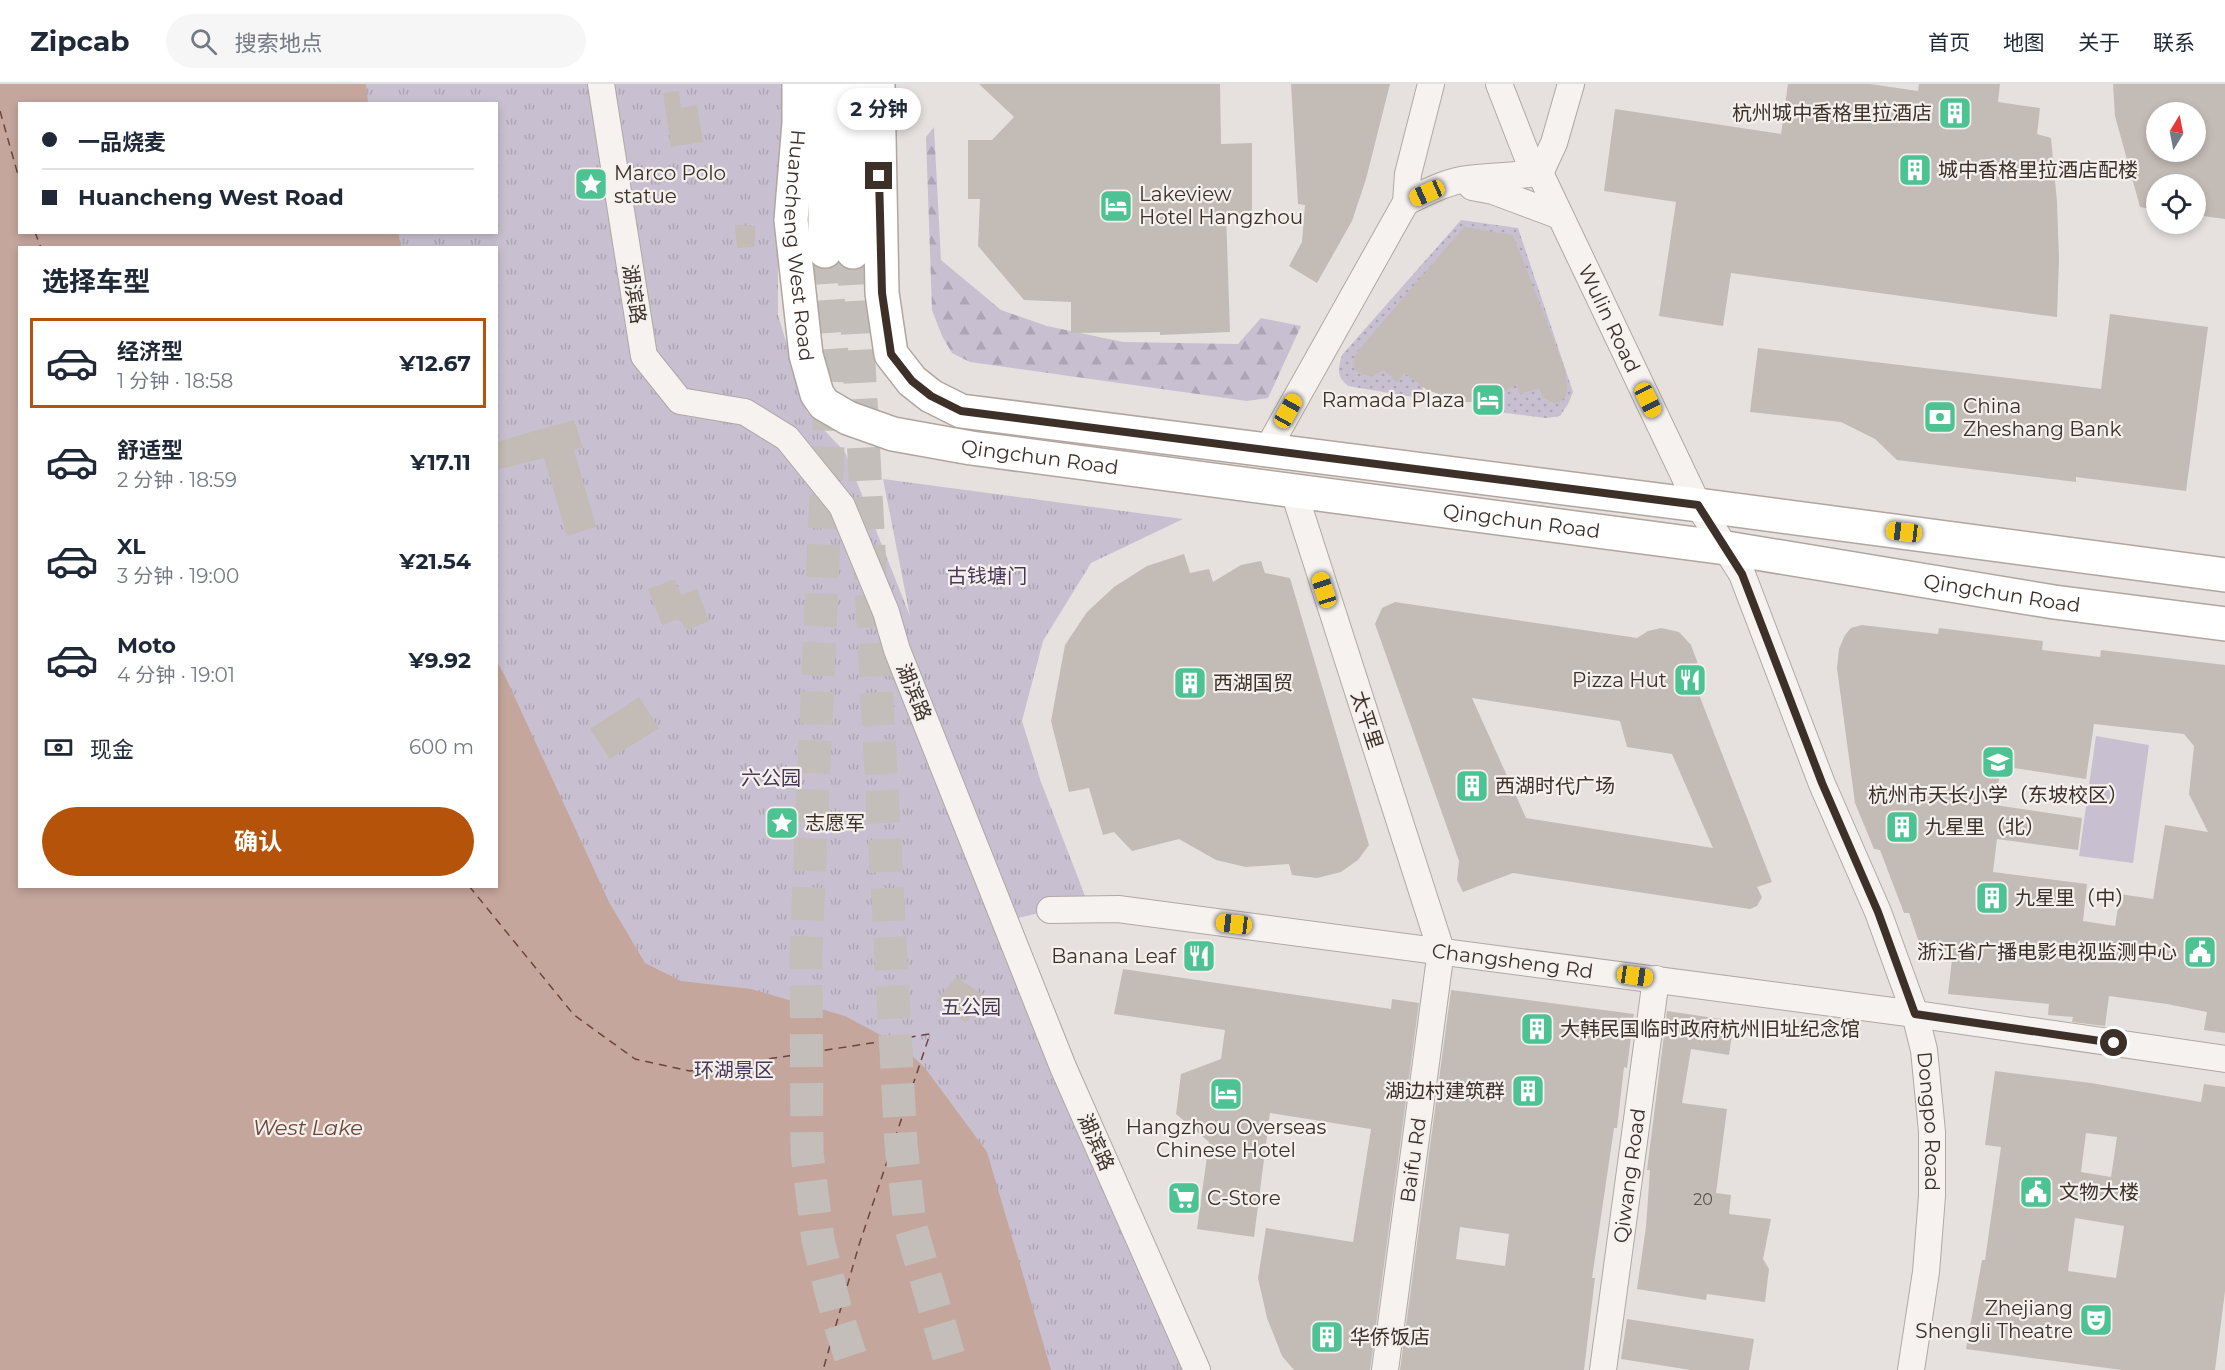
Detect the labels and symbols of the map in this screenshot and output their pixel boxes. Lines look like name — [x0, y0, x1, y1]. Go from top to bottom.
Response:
callout: 2 分钟 — [837, 89, 921, 131]
building icon: 杭州城中香格里拉酒店 — [1937, 95, 1973, 131]
place label: 杭州城中香格里拉酒店 — [1732, 101, 1932, 125]
north arrow — [2146, 102, 2206, 162]
street label: Huancheng West Road — [779, 129, 819, 363]
building icon: 城中香格里拉酒店配楼 — [1897, 152, 1933, 188]
place label: 城中香格里拉酒店配楼 — [1938, 158, 2138, 182]
place label: Marco Polo statue — [614, 161, 726, 208]
route end — [865, 162, 892, 189]
place icon: Marco Polo statue — [573, 166, 609, 202]
car — [1407, 177, 1447, 209]
place label: Lakeview Hotel Hangzhou — [1139, 182, 1303, 229]
hotel icon: Lakeview Hotel Hangzhou — [1098, 188, 1134, 224]
street label: Wulin Road — [1573, 260, 1645, 376]
street label: 湖滨路 — [617, 262, 651, 326]
car — [1632, 380, 1664, 420]
hotel icon: Ramada Plaza — [1470, 382, 1506, 418]
place label: Ramada Plaza — [1322, 388, 1465, 412]
car — [1271, 391, 1305, 431]
place label: China Zheshang Bank — [1963, 394, 2122, 441]
bank icon: China Zheshang Bank — [1922, 399, 1958, 435]
street label: Qingchun Road — [959, 434, 1120, 479]
street label: Qingchun Road — [1441, 499, 1602, 543]
car — [1885, 521, 1923, 543]
park label: 古钱塘门 — [947, 564, 1027, 588]
street label: Qingchun Road — [1922, 569, 2082, 617]
car — [1310, 570, 1338, 610]
street label: 湖滨路 — [892, 660, 936, 724]
restaurant icon: Pizza Hut — [1672, 662, 1708, 698]
building icon: 西湖国贸 — [1172, 665, 1208, 701]
place label: Pizza Hut — [1572, 668, 1667, 692]
place label: 西湖国贸 — [1213, 671, 1293, 695]
street label: 太平里 — [1346, 688, 1388, 752]
school or university icon: 杭州市天长小学（东坡校区） — [1980, 744, 2016, 780]
park label: 六公园 — [741, 766, 801, 790]
building icon: 西湖时代广场 — [1454, 768, 1490, 804]
place label: 西湖时代广场 — [1495, 774, 1615, 798]
place label: 杭州市天长小学（东坡校区） — [1868, 783, 2128, 807]
place icon: 志愿军 — [764, 805, 800, 841]
building icon: 九星里（北） — [1884, 809, 1920, 845]
place label: 志愿军 — [805, 811, 865, 835]
place label: 九星里（北） — [1925, 815, 2045, 839]
building icon: 九星里（中） — [1974, 880, 2010, 916]
place label: 九星里（中） — [2015, 886, 2135, 910]
car — [1215, 913, 1253, 935]
public building icon: 浙江省广播电影电视监测中心 — [2182, 934, 2218, 970]
restaurant icon: Banana Leaf — [1181, 938, 1217, 974]
street label: Changsheng Rd — [1430, 938, 1595, 984]
place label: 浙江省广播电影电视监测中心 — [1917, 940, 2177, 964]
place label: Banana Leaf — [1051, 944, 1177, 968]
car — [1616, 965, 1654, 987]
park label: 五公园 — [941, 995, 1001, 1019]
building icon: 大韩民国临时政府杭州旧址纪念馆 — [1519, 1011, 1555, 1047]
place label: 大韩民国临时政府杭州旧址纪念馆 — [1560, 1017, 1860, 1041]
route start — [2100, 1029, 2127, 1056]
street label: Dongpo Road — [1912, 1050, 1944, 1191]
park label: 环湖景区 — [694, 1058, 774, 1082]
building icon: 湖边村建筑群 — [1510, 1073, 1546, 1109]
hotel icon: Hangzhou Overseas Chinese Hotel — [1208, 1076, 1244, 1112]
place label: 湖边村建筑群 — [1385, 1079, 1505, 1103]
street label: Qiwang Road — [1608, 1107, 1650, 1245]
street label: 湖滨路 — [1073, 1110, 1119, 1174]
water label: West Lake — [253, 1115, 363, 1140]
place label: Hangzhou Overseas Chinese Hotel — [1126, 1115, 1327, 1162]
street label: Baifu Rd — [1395, 1116, 1431, 1204]
public building icon: 文物大楼 — [2018, 1174, 2054, 1210]
supermarket icon: C-Store — [1166, 1180, 1202, 1216]
place label: 文物大楼 — [2059, 1180, 2139, 1204]
place label: C-Store — [1207, 1186, 1281, 1210]
house number: 20 — [1693, 1190, 1713, 1209]
place label: Zhejiang Shengli Theatre — [1915, 1296, 2073, 1343]
theatre icon: Zhejiang Shengli Theatre — [2078, 1302, 2114, 1338]
building icon: 华侨饭店 — [1309, 1319, 1345, 1355]
place label: 华侨饭店 — [1350, 1325, 1430, 1349]

